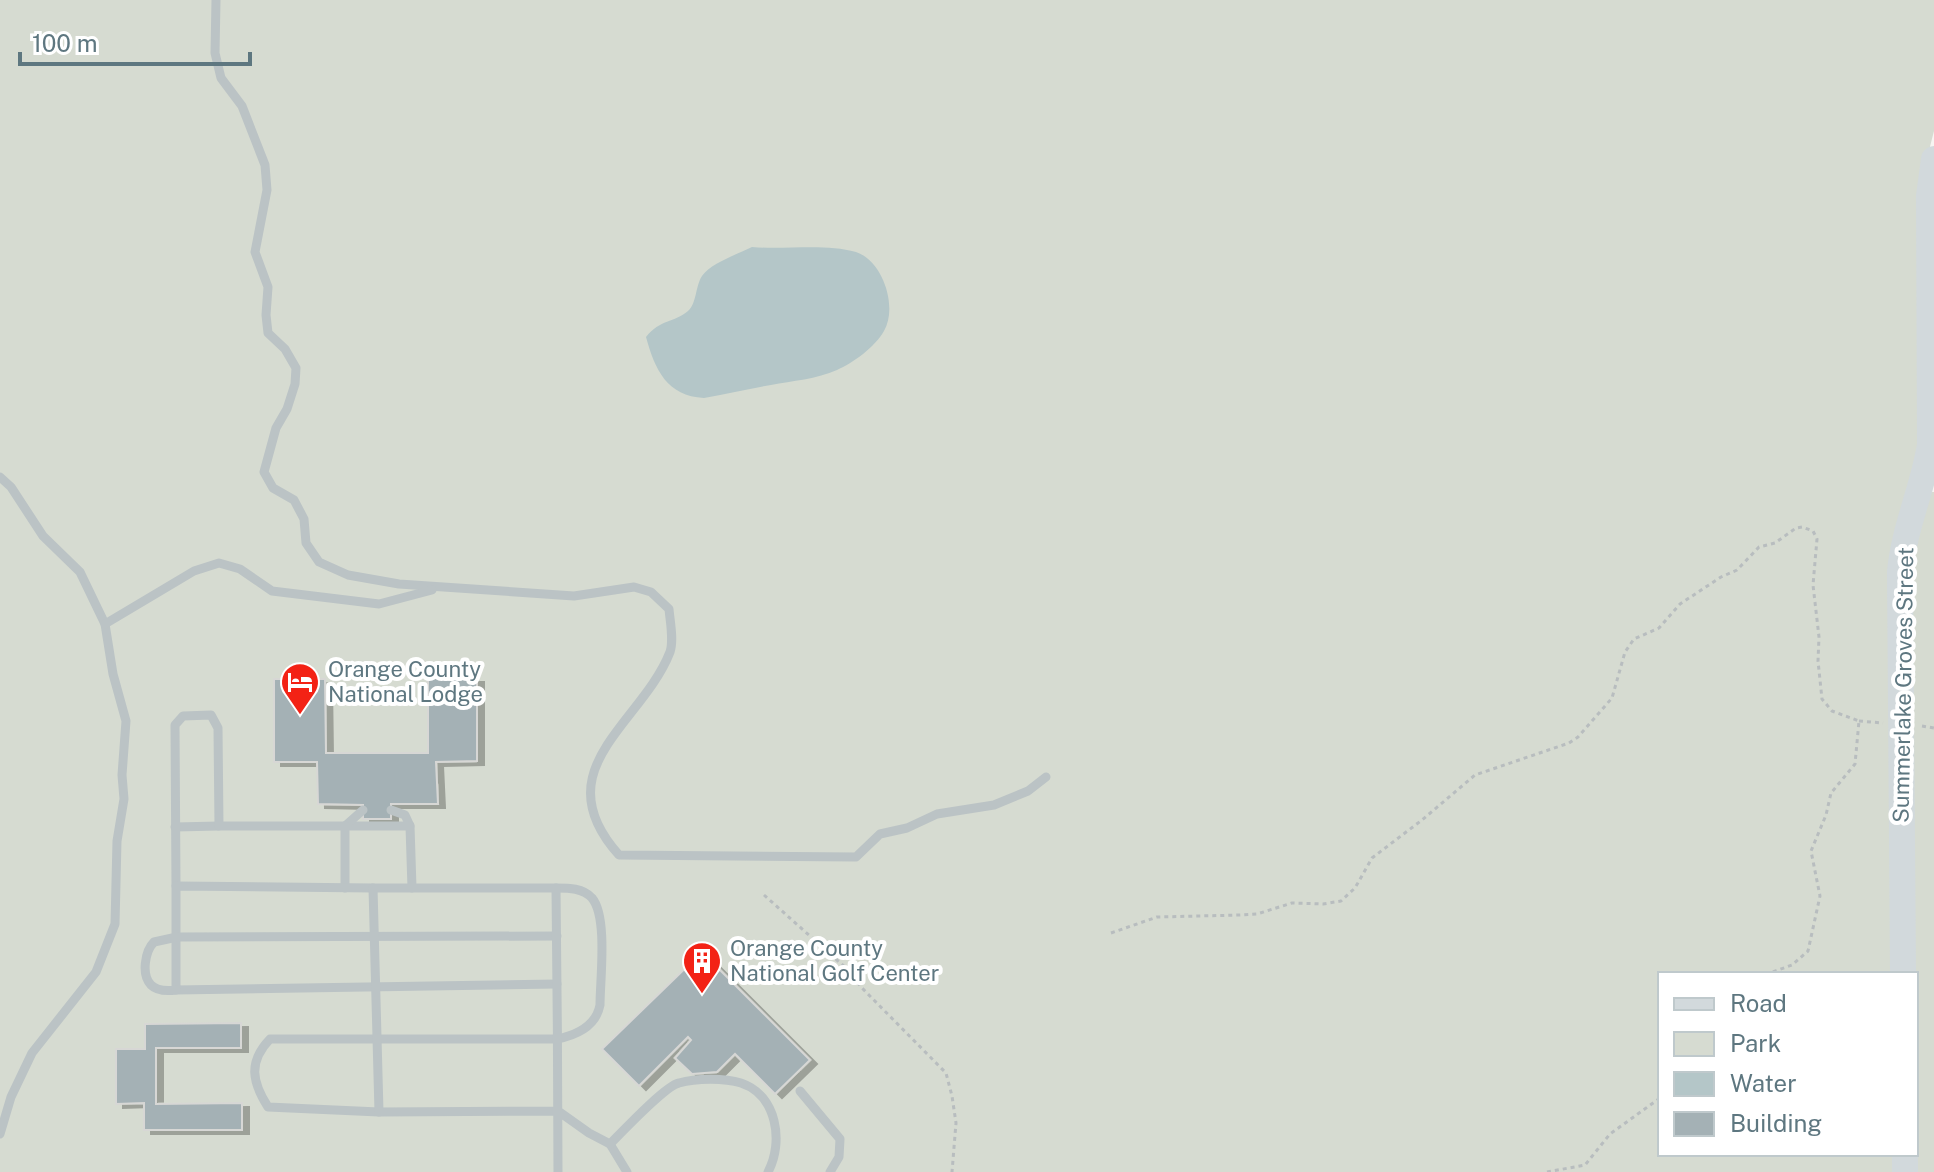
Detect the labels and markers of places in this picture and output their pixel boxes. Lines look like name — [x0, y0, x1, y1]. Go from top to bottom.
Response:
place label: Orange County National Lodge — [328, 656, 483, 707]
hotel icon: Orange County National Lodge — [279, 661, 321, 716]
place label: Orange County National Golf Center — [730, 935, 939, 986]
building icon: Orange County National Golf Center — [681, 940, 723, 995]

